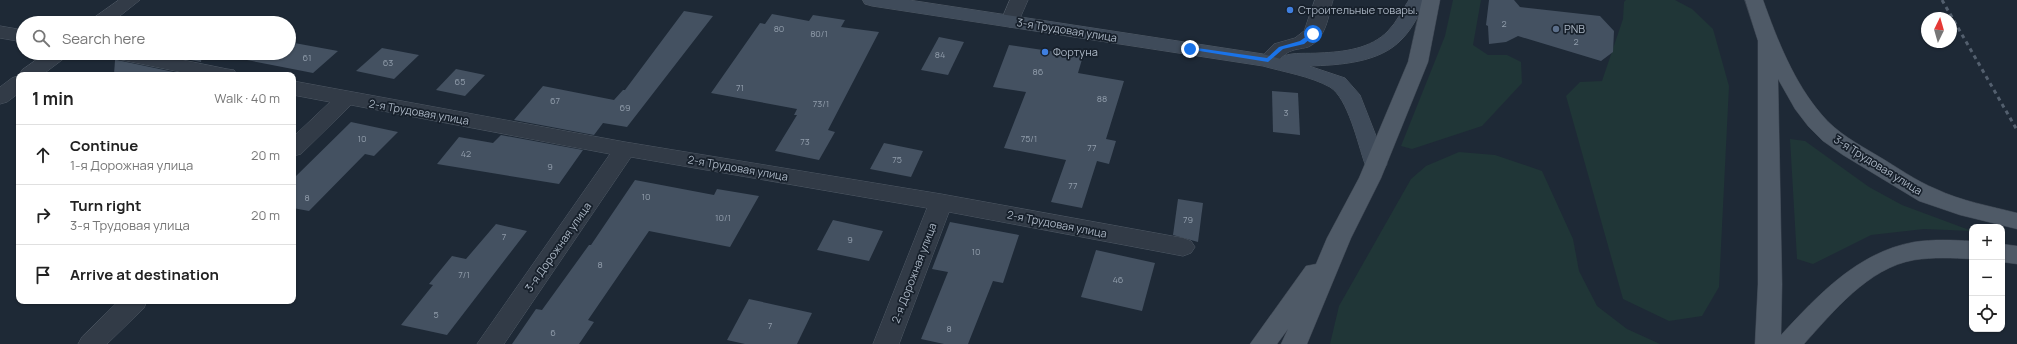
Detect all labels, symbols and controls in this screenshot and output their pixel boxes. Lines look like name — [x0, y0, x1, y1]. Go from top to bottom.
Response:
place label: Строительные товары. — [1298, 2, 1418, 17]
marker: Строительные товары. — [1285, 5, 1295, 15]
north arrow — [1921, 12, 1957, 48]
street label: 3-я Трудовая улица — [1016, 14, 1118, 45]
search box — [16, 16, 296, 60]
house number: 2 — [1501, 17, 1507, 30]
place label: PNB — [1564, 21, 1585, 36]
house number: 80 — [774, 22, 784, 35]
marker: PNB — [1551, 24, 1561, 34]
route start — [1304, 25, 1322, 43]
icon: search — [30, 27, 52, 49]
house number: 80/1 — [810, 27, 828, 40]
text: Search here — [62, 28, 145, 49]
house number: 2 — [1573, 35, 1579, 48]
route end — [1181, 40, 1199, 58]
place label: Фортуна — [1053, 44, 1098, 59]
marker: Фортуна — [1040, 47, 1050, 57]
house number: 84 — [935, 48, 945, 61]
house number: 61 — [303, 51, 311, 64]
house number: 63 — [383, 56, 393, 69]
house number: 86 — [1033, 65, 1044, 78]
house number: 65 — [455, 75, 465, 88]
house number: 71 — [736, 81, 744, 94]
text: 1 min — [32, 87, 74, 110]
text: Walk · 40 m — [214, 89, 280, 107]
house number: 88 — [1097, 92, 1107, 105]
house number: 67 — [550, 94, 561, 107]
street label: 2-я Трудовая улица — [368, 95, 470, 128]
house number: 73/1 — [813, 97, 829, 110]
house number: 69 — [619, 101, 631, 114]
house number: 3 — [1284, 106, 1289, 119]
street label: 3-я Трудовая улица — [1831, 131, 1925, 198]
house number: 10 — [358, 132, 367, 145]
house number: 75/1 — [1021, 132, 1037, 145]
text: Continue — [70, 135, 138, 156]
house number: 73 — [800, 135, 810, 148]
house number: 77 — [1087, 141, 1097, 154]
icon: ahead — [32, 144, 54, 166]
text: 20 m — [251, 146, 280, 164]
house number: 42 — [461, 147, 471, 160]
street label: 2-я Трудовая улица — [687, 151, 789, 184]
house number: 75 — [892, 153, 902, 166]
text: 1-я Дорожная улица — [70, 156, 193, 174]
house number: 9 — [547, 160, 553, 173]
house number: 77 — [1068, 179, 1078, 192]
house number: 10 — [642, 190, 651, 203]
house number: 8 — [304, 191, 310, 204]
text: Turn right — [70, 195, 141, 216]
street label: 3-я Дорожная улица — [521, 199, 594, 295]
icon: right — [32, 204, 54, 226]
text: 20 m — [251, 206, 280, 224]
street label: 2-я Трудовая улица — [1006, 206, 1108, 241]
house number: 10/1 — [715, 211, 731, 224]
house number: 79 — [1183, 213, 1193, 226]
text: 3-я Трудовая улица — [70, 216, 190, 234]
street label: 2-я Дорожная улица — [887, 220, 940, 325]
map controls — [1969, 224, 2005, 332]
button: + — [1969, 224, 2005, 260]
house number: 7 — [502, 230, 507, 243]
house number: 9 — [847, 233, 853, 246]
house number: 10 — [972, 245, 981, 258]
house number: 8 — [597, 258, 603, 271]
button: − — [1969, 260, 2005, 296]
icon: arrive — [32, 264, 54, 286]
text: Arrive at destination — [70, 264, 219, 285]
house number: 7/1 — [458, 268, 470, 281]
house number: 46 — [1113, 273, 1124, 286]
button: locate — [1969, 296, 2005, 332]
house number: 5 — [433, 308, 439, 321]
house number: 7 — [768, 319, 773, 332]
house number: 8 — [946, 322, 952, 335]
house number: 6 — [550, 326, 556, 339]

